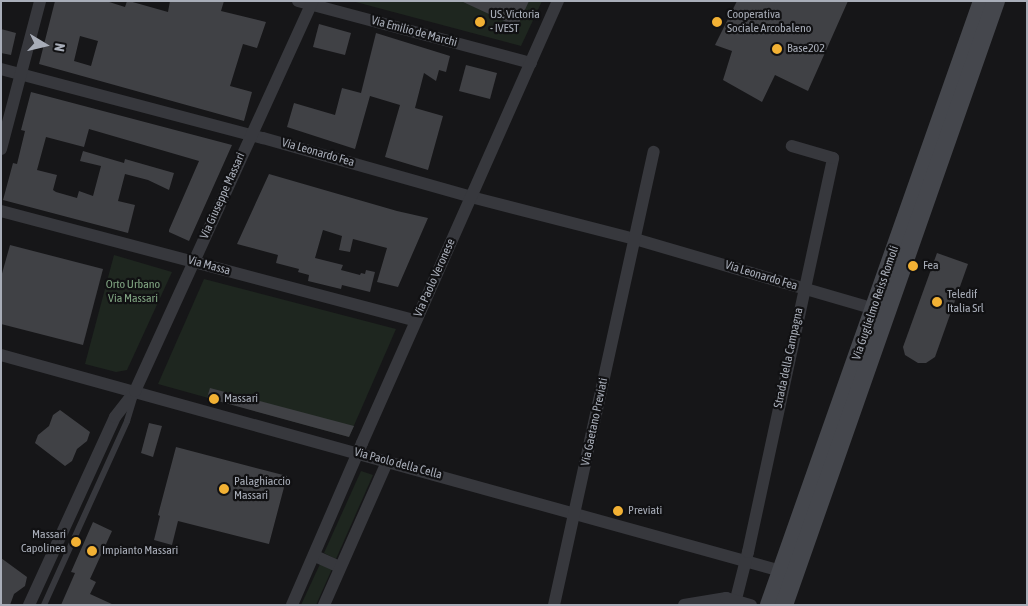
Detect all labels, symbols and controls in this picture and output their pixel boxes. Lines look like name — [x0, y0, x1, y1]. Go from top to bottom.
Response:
place label: US. Victoria - IVEST — [490, 8, 540, 36]
place label: Cooperativa Sociale Arcobaleno — [727, 8, 811, 36]
street label: Via Emilio de Marchi — [369, 14, 459, 50]
marker: US. Victoria - IVEST — [474, 16, 486, 28]
marker: Cooperativa Sociale Arcobaleno — [711, 16, 723, 28]
north arrow — [20, 20, 70, 70]
text: N — [51, 42, 68, 53]
place label: Base202 — [787, 42, 825, 56]
marker: Base202 — [771, 43, 783, 55]
street label: Via Leonardo Fea — [280, 136, 356, 170]
street label: Via Giuseppe Massari — [198, 151, 248, 241]
street label: Via Paolo Veronese — [411, 237, 459, 319]
street label: Via Guglielmo Reiss Romoli — [850, 244, 902, 362]
street label: Via Massa — [186, 253, 232, 279]
street label: Via Leonardo Fea — [723, 258, 799, 294]
place label: Fea — [923, 259, 939, 273]
marker: Fea — [907, 260, 919, 272]
park label: Orto Urbano Via Massari — [106, 278, 160, 306]
place label: Teledif Italia Srl — [947, 288, 984, 316]
marker: Teledif Italia Srl — [931, 296, 943, 308]
street label: Strada della Campagna — [771, 306, 807, 410]
street label: Via Gaetano Previati — [579, 377, 611, 467]
place label: Massari — [224, 392, 258, 406]
marker: Massari — [208, 393, 220, 405]
street label: Via Paolo della Cella — [352, 445, 444, 483]
place label: Palaghiaccio Massari — [234, 475, 291, 503]
marker: Palaghiaccio Massari — [218, 483, 230, 495]
place label: Previati — [628, 504, 662, 518]
marker: Previati — [612, 505, 624, 517]
place label: Massari Capolinea — [21, 528, 66, 556]
marker: Massari Capolinea — [70, 536, 82, 548]
place label: Impianto Massari — [102, 544, 178, 558]
marker: Impianto Massari — [86, 545, 98, 557]

